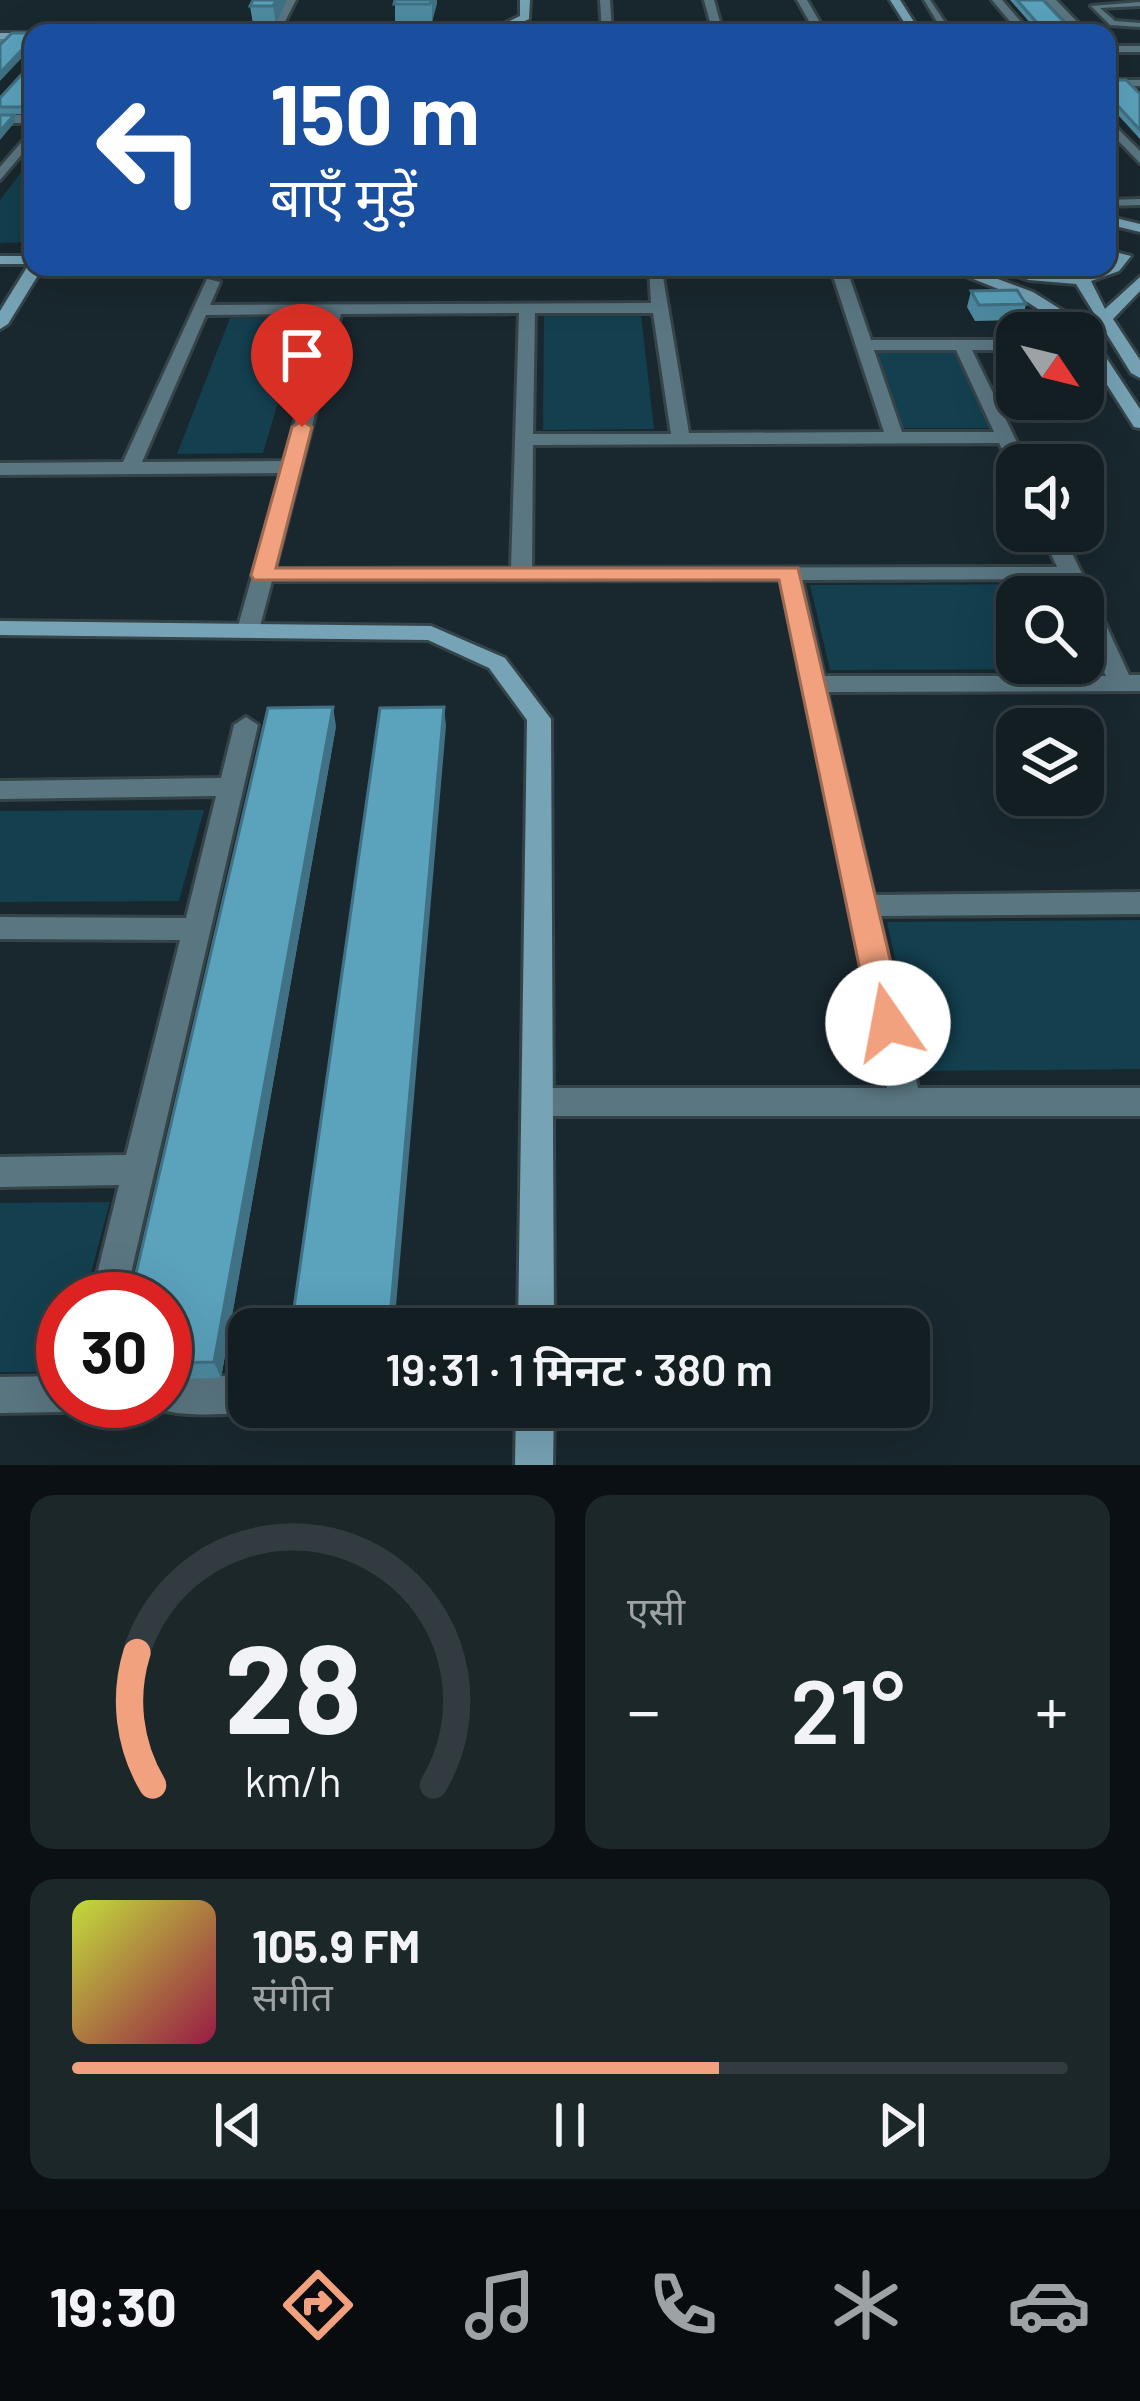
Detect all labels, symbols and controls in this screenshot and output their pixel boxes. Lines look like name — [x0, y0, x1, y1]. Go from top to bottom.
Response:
text: 150 m — [270, 61, 480, 162]
icon: left — [72, 72, 228, 228]
text: बाएँ मुड़ें — [270, 163, 417, 228]
pin — [251, 304, 353, 427]
north arrow — [996, 312, 1104, 420]
map controls — [996, 312, 1104, 816]
icon: arrive — [269, 322, 335, 388]
button: sound — [996, 444, 1104, 552]
button: search — [996, 576, 1104, 684]
button: layers — [996, 708, 1104, 816]
position arrow — [825, 960, 951, 1086]
speed limit sign: 30 — [36, 1272, 192, 1428]
text: 19:31 · 1 मिनट · 380 m — [385, 1341, 773, 1395]
text: एसी — [627, 1586, 685, 1633]
text: 28 — [224, 1609, 361, 1759]
text: 21° — [790, 1654, 905, 1762]
text: − — [627, 1669, 660, 1748]
text: + — [1035, 1669, 1068, 1748]
text: km/h — [244, 1754, 341, 1806]
text: 105.9 FM — [252, 1918, 420, 1972]
text: संगीत — [252, 1972, 333, 2019]
icon: previous — [205, 2092, 271, 2158]
icon: pause — [537, 2092, 603, 2158]
icon: next — [869, 2092, 935, 2158]
icon: directions — [276, 2263, 360, 2347]
icon: music — [458, 2263, 542, 2347]
icon: phone — [641, 2263, 725, 2347]
icon: climate — [824, 2263, 908, 2347]
icon: car — [1007, 2263, 1091, 2347]
text: 19:30 — [49, 2273, 177, 2338]

